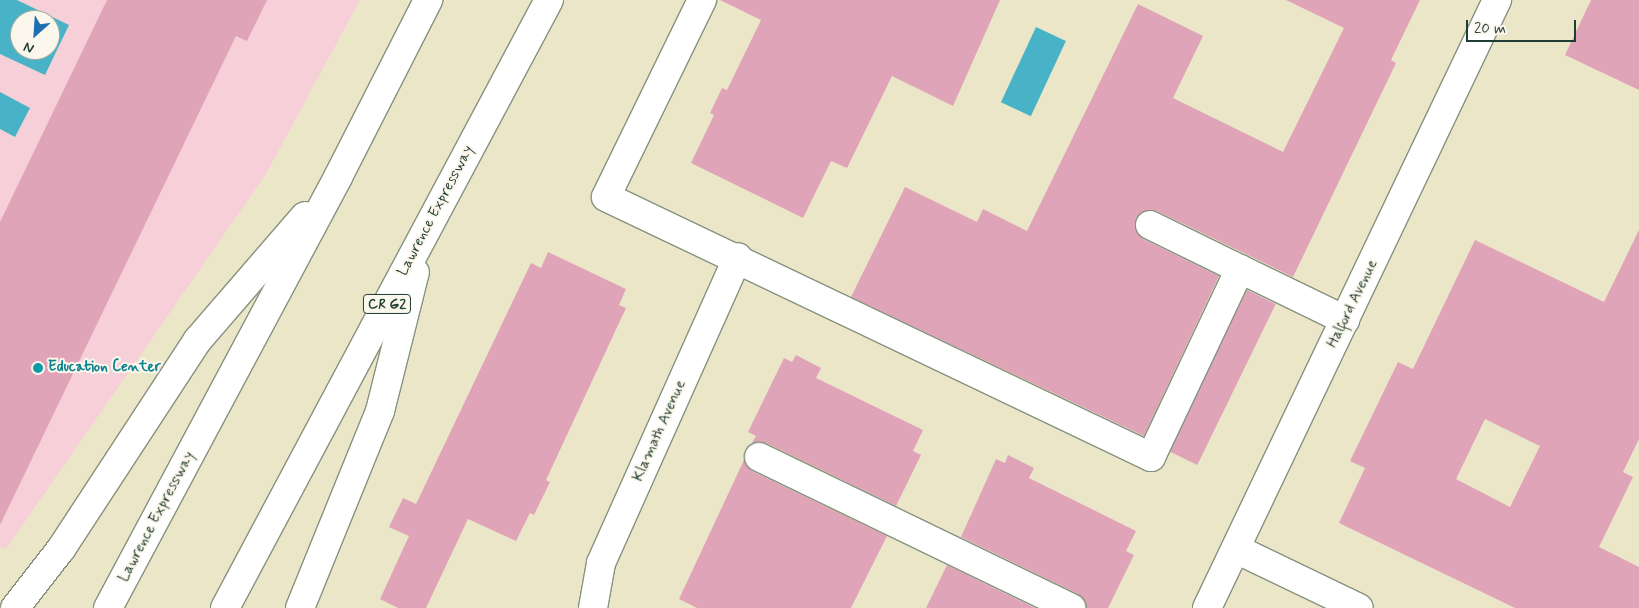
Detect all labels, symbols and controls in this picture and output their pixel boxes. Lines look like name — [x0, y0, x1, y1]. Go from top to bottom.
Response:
north arrow — [10, 10, 60, 60]
scale bar — [1469, 10, 1579, 42]
text: 20 m — [1474, 19, 1506, 39]
text: N — [21, 37, 37, 58]
street label: Lawrence Expressway — [394, 143, 478, 279]
street label: Halford Avenue — [1324, 257, 1382, 351]
road number: CR G2 — [362, 292, 412, 316]
place label: Education Center — [48, 359, 158, 377]
marker: Education Center — [32, 362, 44, 374]
street label: Klamath Avenue — [630, 377, 690, 485]
street label: Lawrence Expressway — [115, 449, 199, 585]

